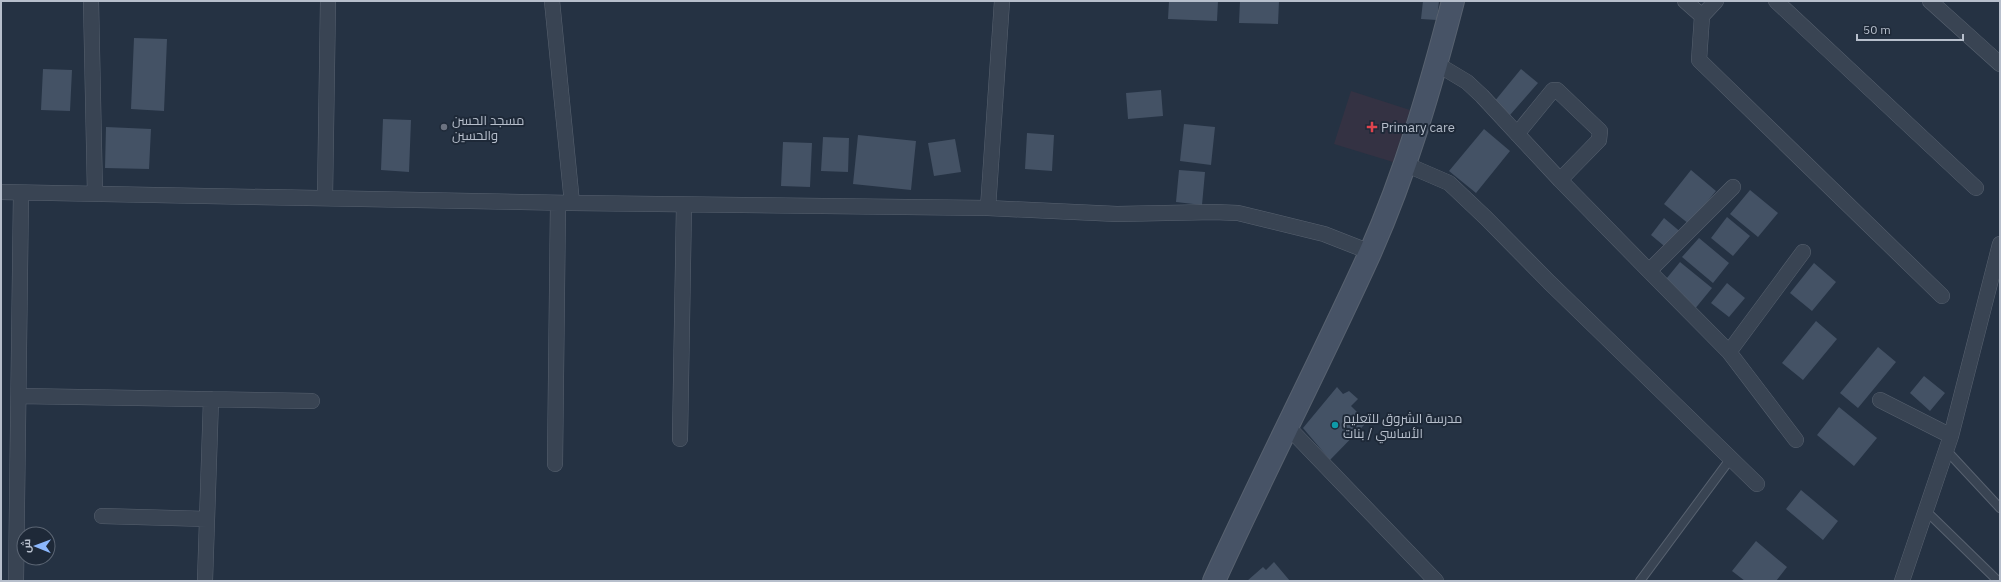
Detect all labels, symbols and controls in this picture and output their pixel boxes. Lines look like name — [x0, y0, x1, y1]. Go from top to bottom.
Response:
scale bar — [1857, 16, 1963, 42]
text: 50 m — [1863, 22, 1891, 37]
place label: مسجد الحسن والحسين — [452, 112, 524, 144]
place label: Primary care — [1381, 119, 1455, 136]
marker: Primary care — [1366, 121, 1378, 133]
marker: مسجد الحسن والحسين — [439, 122, 449, 132]
place label: مدرسة الشروق للتعليم الأساسي / بنات — [1343, 410, 1462, 444]
marker: مدرسة الشروق للتعليم الأساسي / بنات — [1330, 420, 1340, 430]
north arrow — [16, 526, 56, 566]
text: ش — [19, 539, 33, 553]

